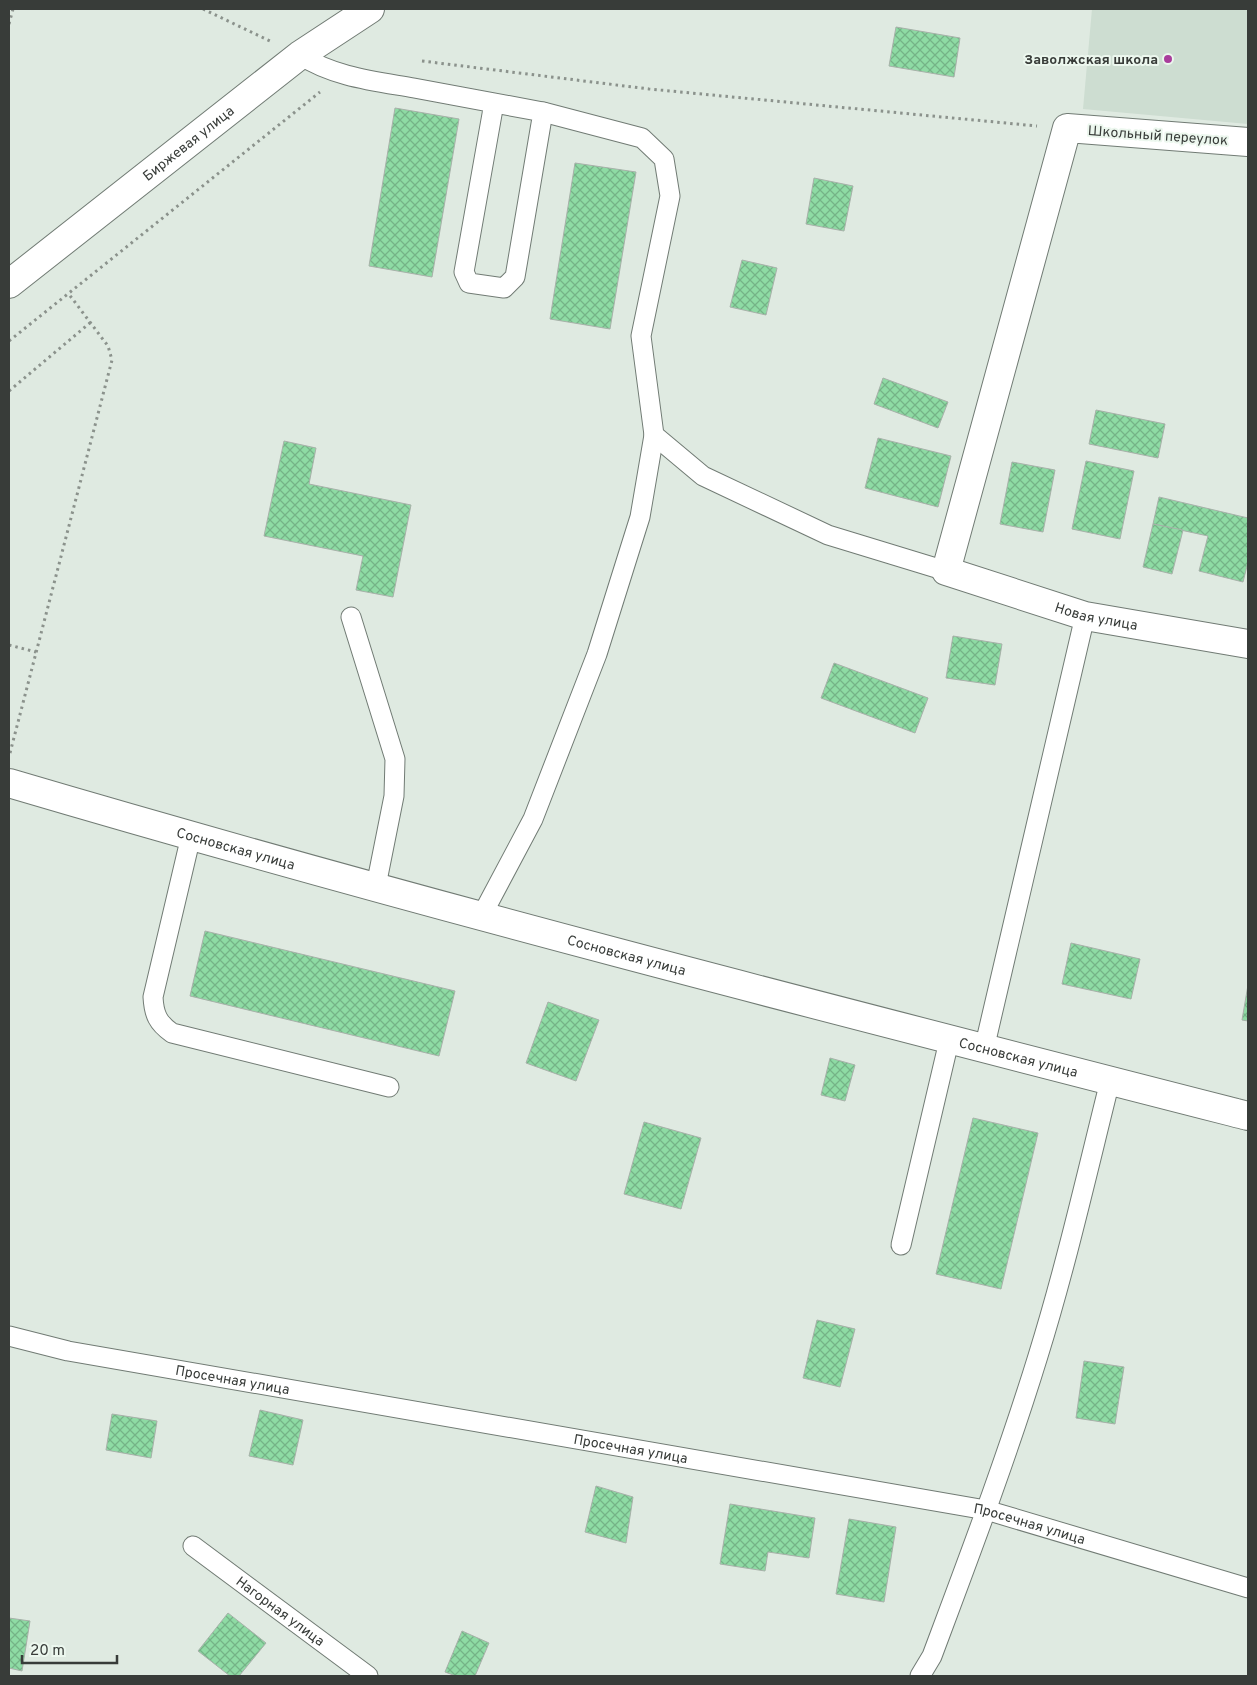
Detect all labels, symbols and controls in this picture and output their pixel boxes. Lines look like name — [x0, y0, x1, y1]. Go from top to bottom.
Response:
place label: Заволжская школа — [1024, 52, 1158, 69]
marker: Заволжская школа — [1162, 53, 1174, 65]
street label: Биржевая улица — [140, 103, 238, 185]
street label: Школьный переулок — [1087, 123, 1229, 150]
street label: Новая улица — [1052, 600, 1139, 635]
street label: Сосновская улица — [174, 825, 296, 874]
street label: Сосновская улица — [565, 932, 687, 980]
street label: Сосновская улица — [957, 1035, 1079, 1082]
street label: Просечная улица — [174, 1363, 291, 1399]
street label: Просечная улица — [572, 1432, 689, 1468]
street label: Просечная улица — [972, 1501, 1087, 1549]
street label: Нагорная улица — [232, 1574, 327, 1651]
scale bar — [22, 1632, 118, 1664]
text: 20 m — [30, 1642, 65, 1661]

